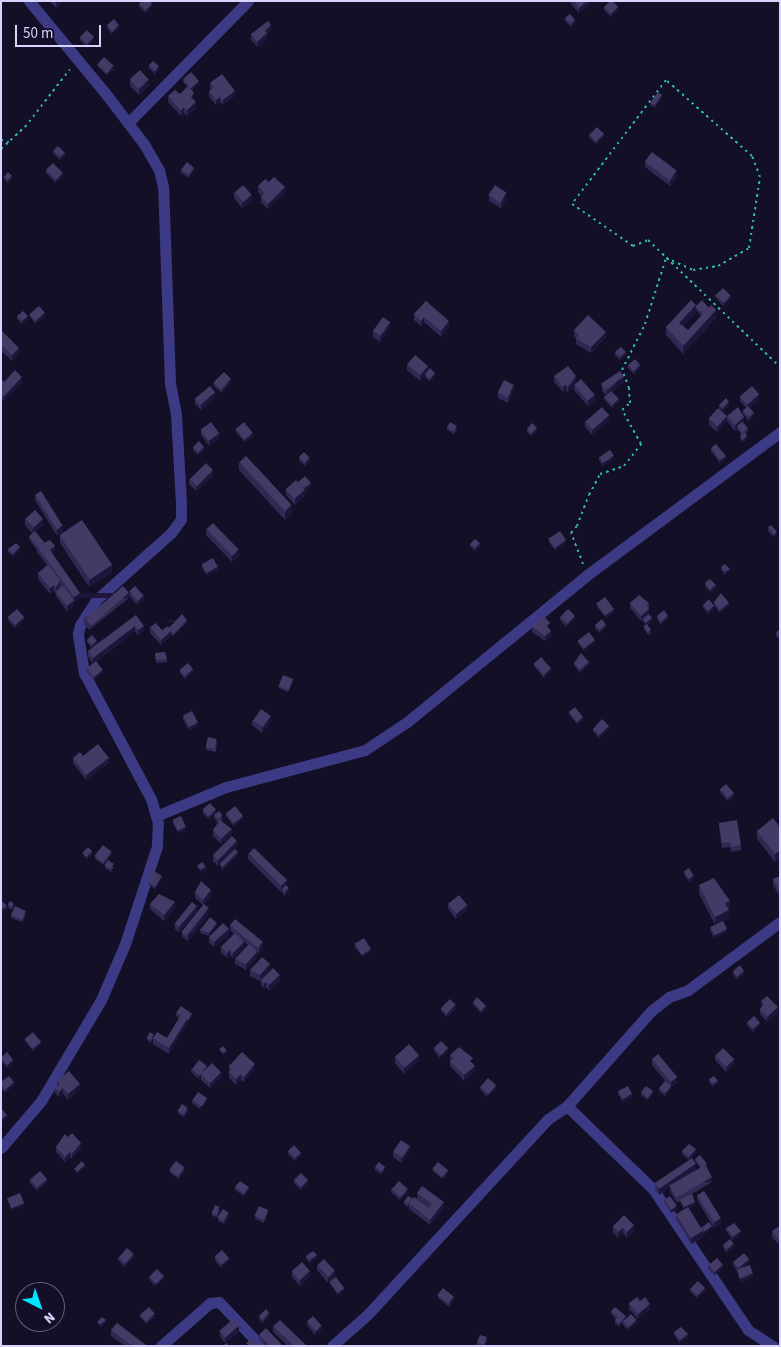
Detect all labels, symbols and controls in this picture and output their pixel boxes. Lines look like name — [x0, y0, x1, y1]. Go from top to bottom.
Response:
scale bar — [18, 15, 104, 47]
text: 50 m — [23, 23, 53, 44]
north arrow — [15, 1282, 65, 1332]
text: N — [39, 1307, 59, 1328]

